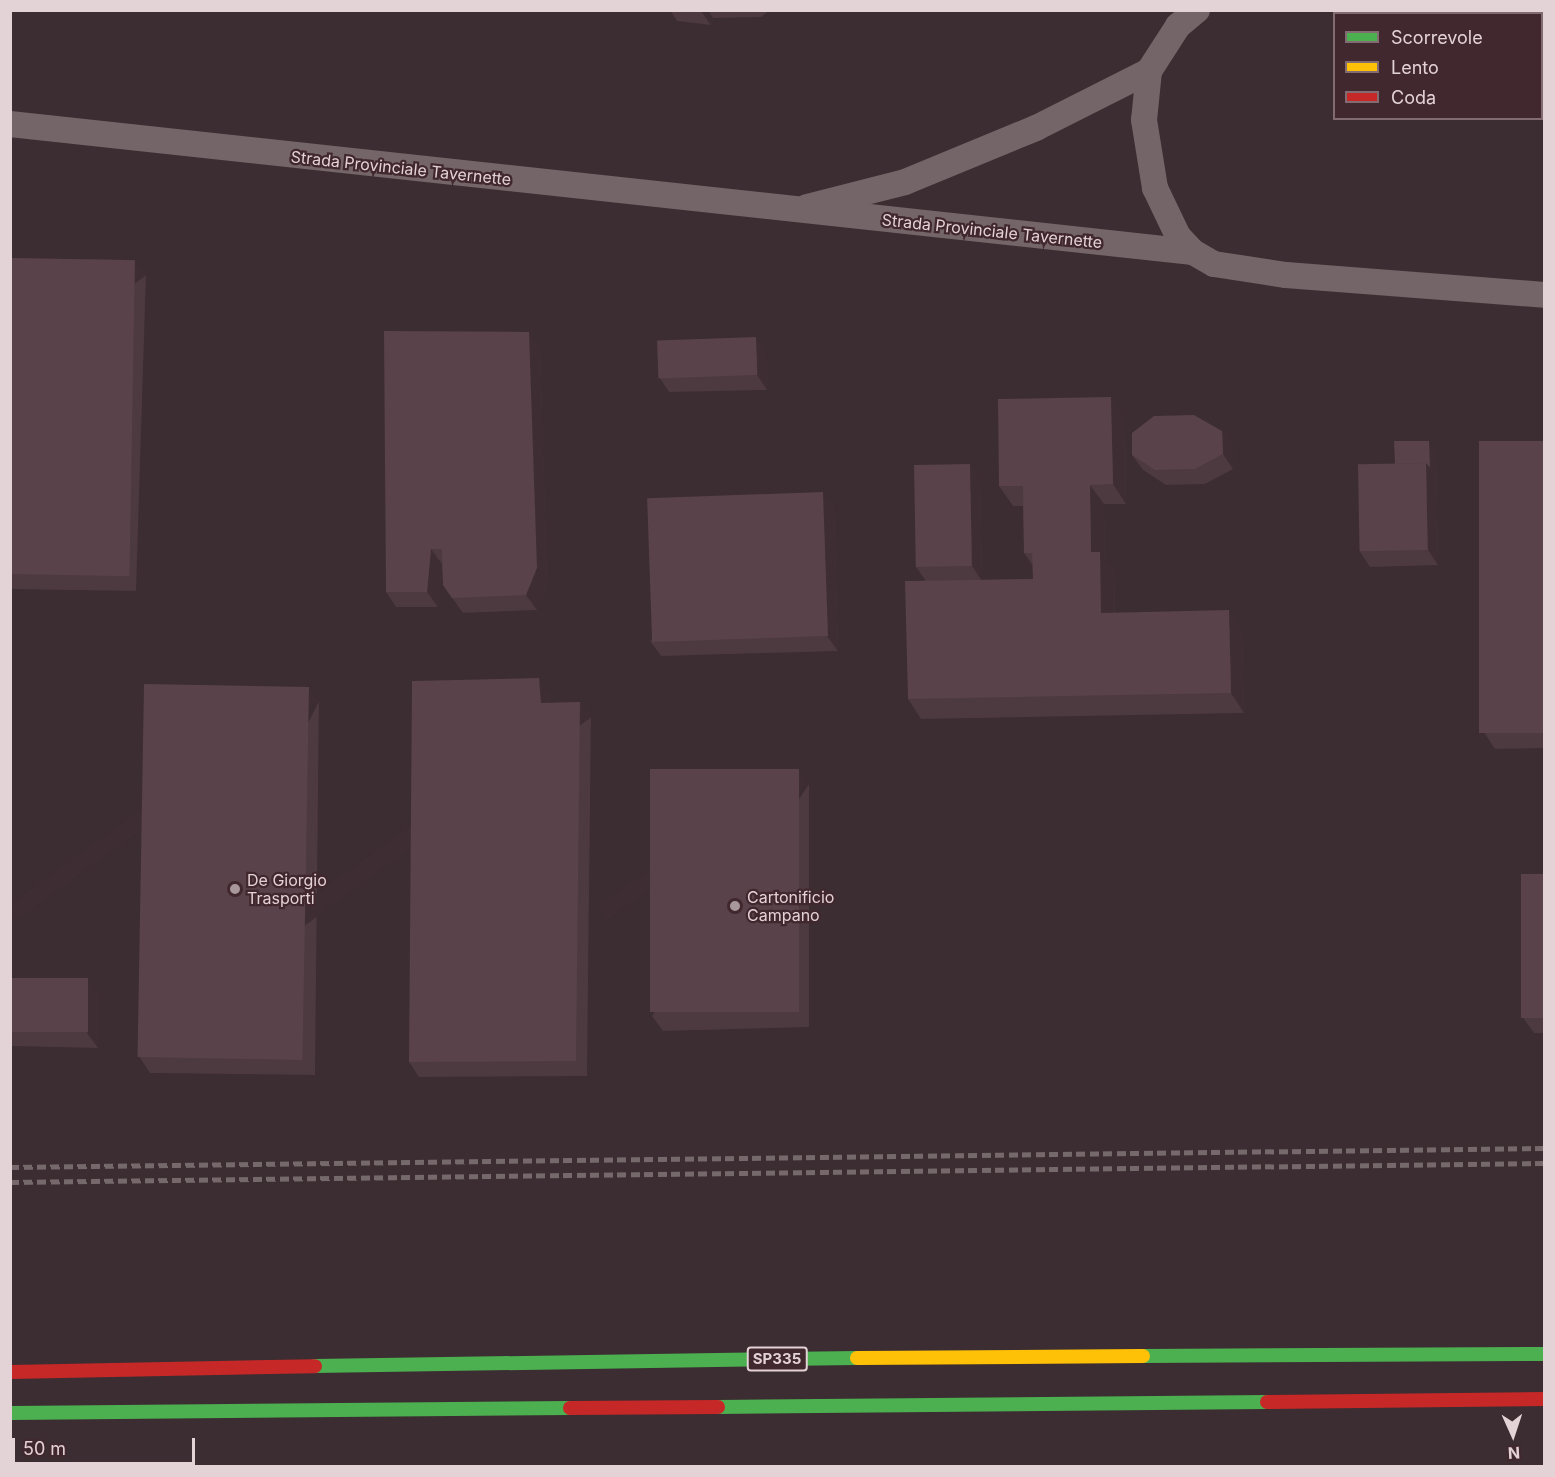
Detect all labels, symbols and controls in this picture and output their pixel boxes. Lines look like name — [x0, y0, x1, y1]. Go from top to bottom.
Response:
legend — [1333, 12, 1543, 120]
text: Scorrevole — [1391, 27, 1483, 48]
text: Lento — [1391, 57, 1439, 78]
text: Coda — [1391, 87, 1436, 108]
street label: Strada Provinciale Tavernette — [290, 147, 512, 189]
street label: Strada Provinciale Tavernette — [881, 210, 1103, 252]
place label: De Giorgio Trasporti — [247, 870, 327, 908]
marker: De Giorgio Trasporti — [228, 882, 242, 896]
place label: Cartonificio Campano — [747, 887, 834, 925]
marker: Cartonificio Campano — [728, 899, 742, 913]
road number: SP335 — [746, 1347, 808, 1371]
north arrow — [1483, 1405, 1543, 1465]
scale bar — [15, 1426, 198, 1464]
text: 50 m — [23, 1438, 66, 1459]
text: N — [1507, 1443, 1521, 1463]

